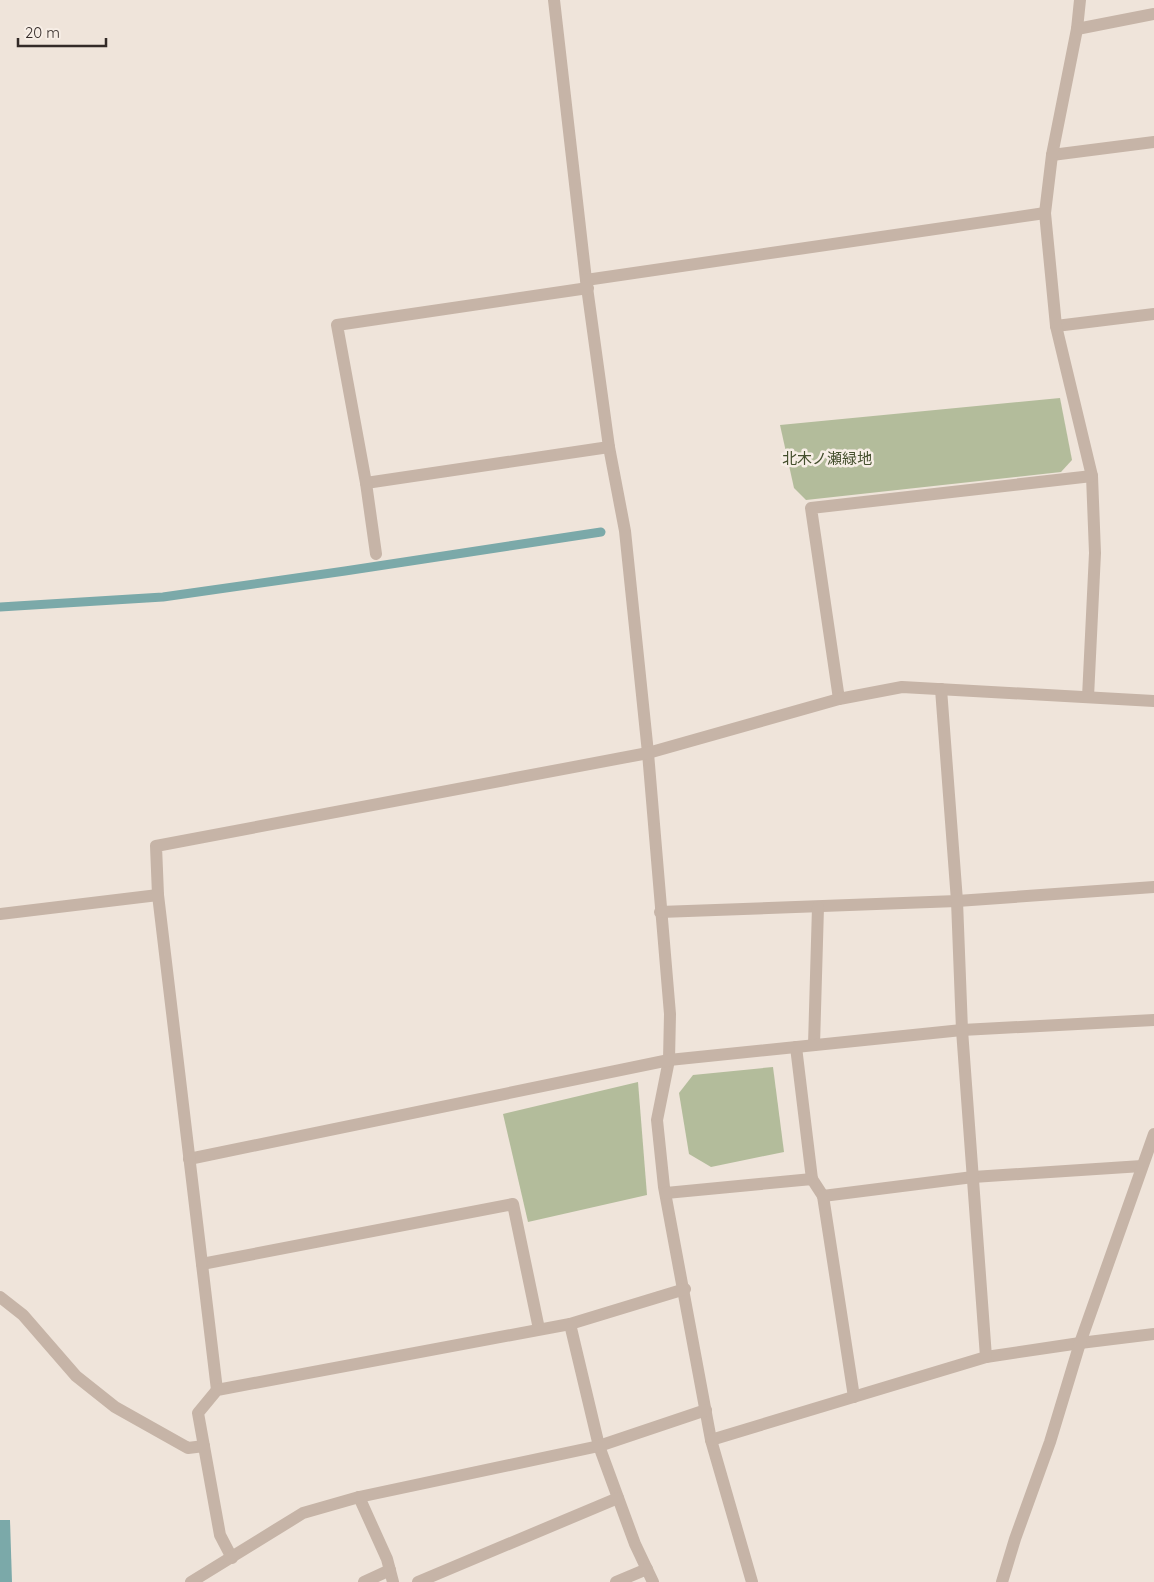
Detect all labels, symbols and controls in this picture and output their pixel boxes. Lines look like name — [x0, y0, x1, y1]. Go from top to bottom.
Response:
scale bar — [18, 15, 105, 47]
text: 20 m — [25, 23, 60, 42]
park label: 北木ノ瀬緑地 — [782, 449, 872, 468]

